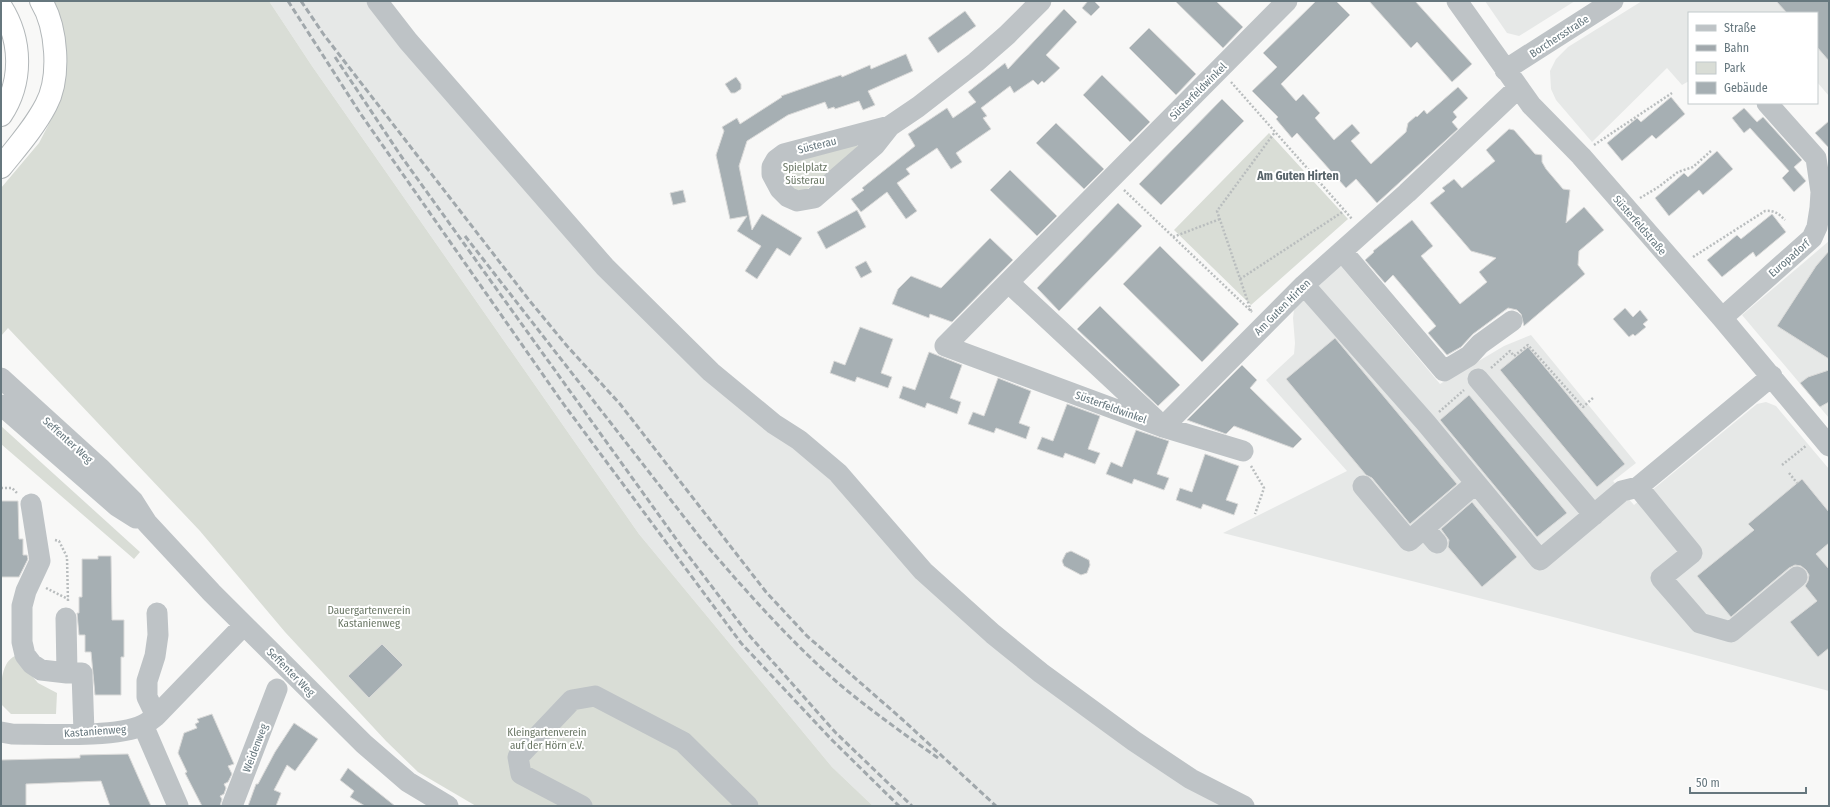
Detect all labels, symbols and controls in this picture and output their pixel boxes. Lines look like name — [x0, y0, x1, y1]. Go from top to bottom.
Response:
street label: Borchersstraße — [1527, 12, 1591, 60]
legend — [1688, 12, 1818, 104]
text: Straße — [1724, 21, 1756, 35]
text: Bahn — [1724, 41, 1749, 55]
street label: Süsterfeldwinkel — [1167, 60, 1230, 123]
text: Park — [1724, 61, 1746, 75]
text: Gebäude — [1724, 81, 1768, 95]
street label: Süsterau — [796, 134, 838, 157]
park label: Spielplatz Süsterau — [783, 161, 828, 187]
district label: Am Guten Hirten — [1256, 169, 1339, 183]
street label: Süsterfeldstraße — [1610, 193, 1669, 258]
street label: Europadorf — [1766, 237, 1813, 280]
street label: Am Guten Hirten — [1252, 277, 1313, 338]
street label: Süsterfeldwinkel — [1073, 389, 1148, 426]
street label: Seffenter Weg — [40, 415, 96, 467]
park label: Dauergartenverein Kastanienweg — [327, 604, 411, 630]
street label: Seffenter Weg — [264, 646, 318, 700]
street label: Weidenweg — [240, 721, 271, 774]
street label: Kastanienweg — [64, 723, 127, 740]
park label: Kleingartenverein auf der Hörn e.V. — [507, 726, 587, 752]
scale bar — [1690, 769, 1806, 795]
text: 50 m — [1696, 776, 1720, 790]

